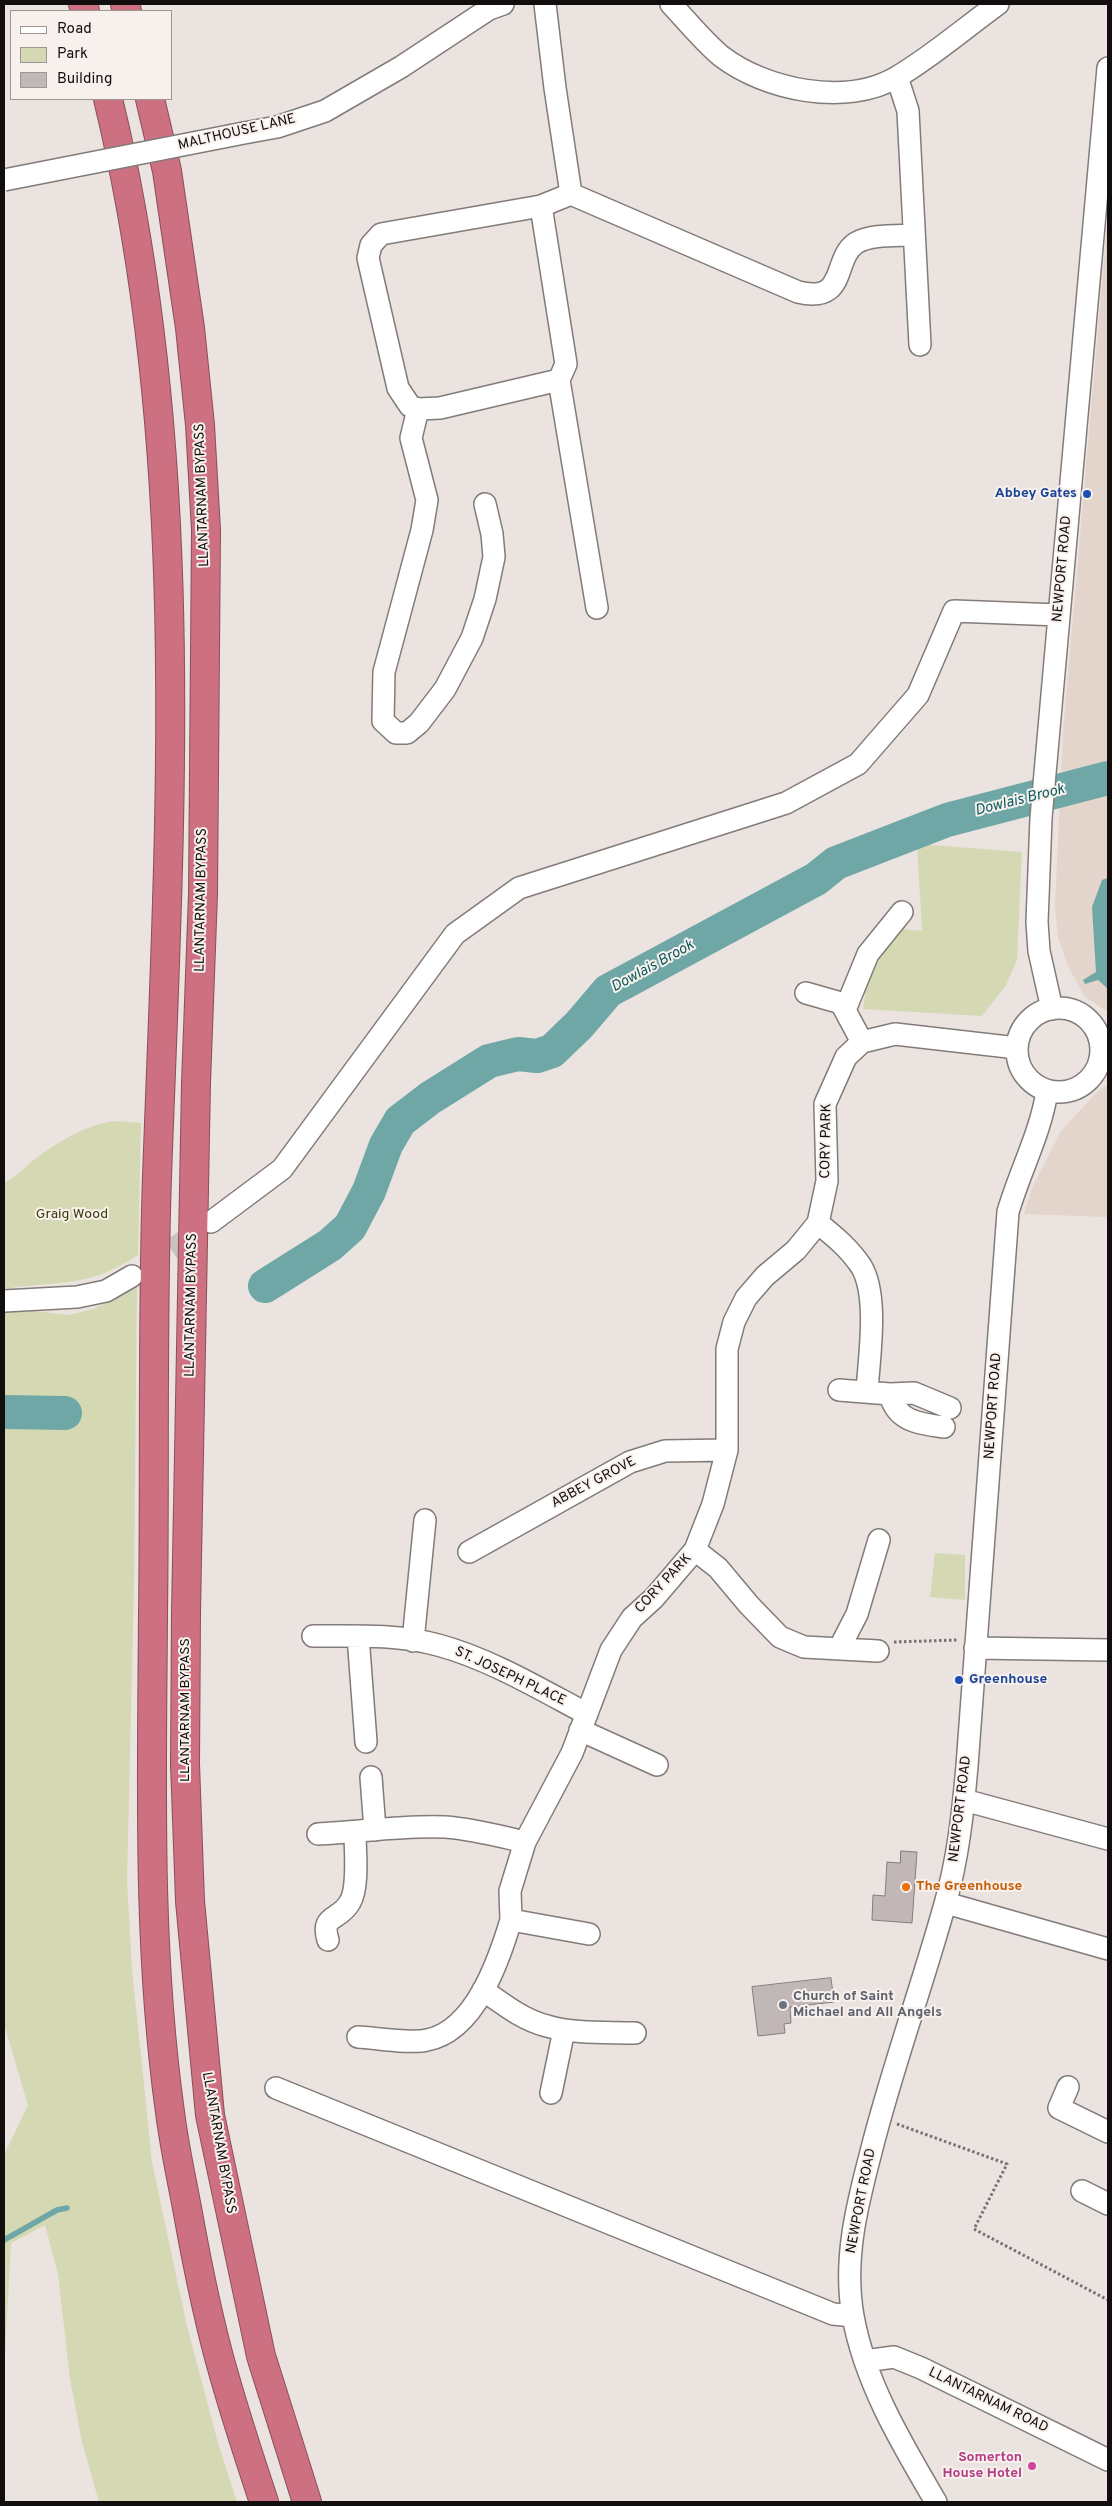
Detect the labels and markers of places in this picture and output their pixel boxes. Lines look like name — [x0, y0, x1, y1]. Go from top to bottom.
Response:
place label: Abbey Gates — [995, 486, 1077, 502]
marker: Abbey Gates — [1081, 488, 1093, 500]
place label: Greenhouse — [969, 1672, 1047, 1688]
marker: Greenhouse — [953, 1674, 965, 1686]
place label: The Greenhouse — [916, 1879, 1022, 1895]
marker: The Greenhouse — [900, 1881, 912, 1893]
place label: Church of Saint Michael and All Angels — [793, 1989, 942, 2021]
marker: Church of Saint Michael and All Angels — [777, 1999, 789, 2011]
place label: Somerton House Hotel — [942, 2450, 1022, 2482]
marker: Somerton House Hotel — [1026, 2460, 1038, 2472]

